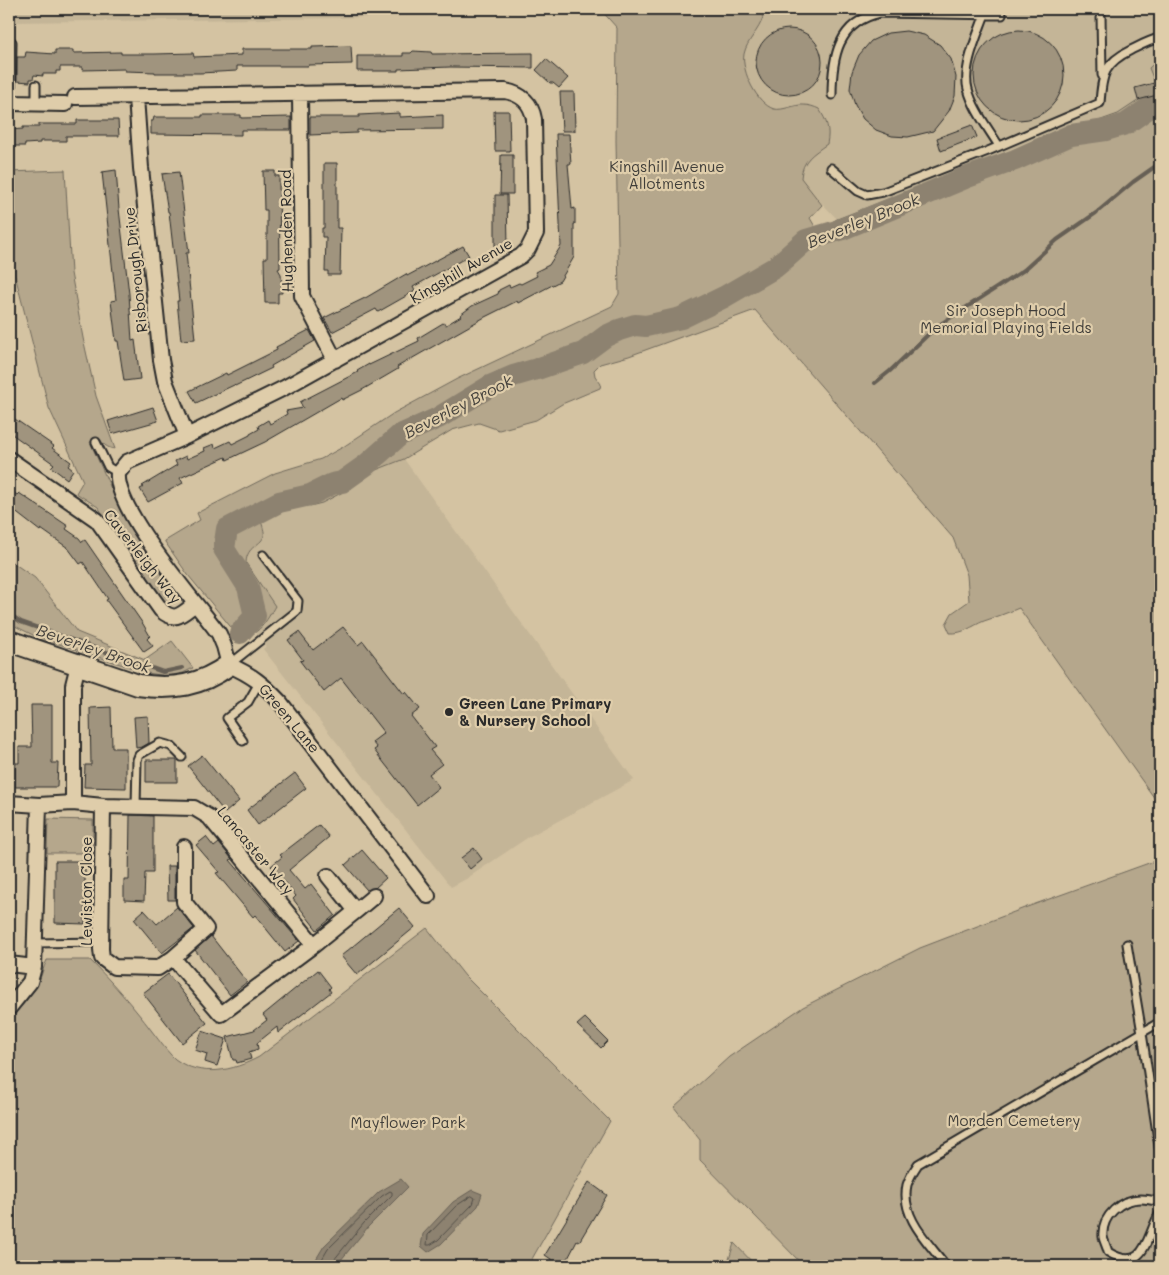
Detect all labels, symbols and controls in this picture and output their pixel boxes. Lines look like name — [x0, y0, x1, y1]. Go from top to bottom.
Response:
park label: Kingshill Avenue Allotments — [609, 156, 725, 193]
street label: Hughenden Road — [275, 169, 297, 293]
water label: Beverley Brook — [804, 188, 923, 252]
street label: Risborough Drive — [118, 206, 152, 334]
street label: Kingshill Avenue — [406, 233, 516, 307]
park label: Sir Joseph Hood Memorial Playing Fields — [920, 300, 1092, 337]
water label: Beverley Brook — [400, 369, 516, 442]
street label: Caverleigh Way — [100, 505, 186, 607]
water label: Beverley Brook — [34, 619, 154, 677]
street label: Green Lane — [255, 679, 325, 757]
place label: Green Lane Primary & Nursery School — [459, 693, 611, 730]
marker: Green Lane Primary & Nursery School — [443, 706, 455, 718]
street label: Lancaster Way — [213, 802, 299, 899]
street label: Lewiston Close — [76, 836, 96, 946]
park label: Morden Cemetery — [948, 1110, 1081, 1130]
park label: Mayflower Park — [351, 1112, 465, 1132]

